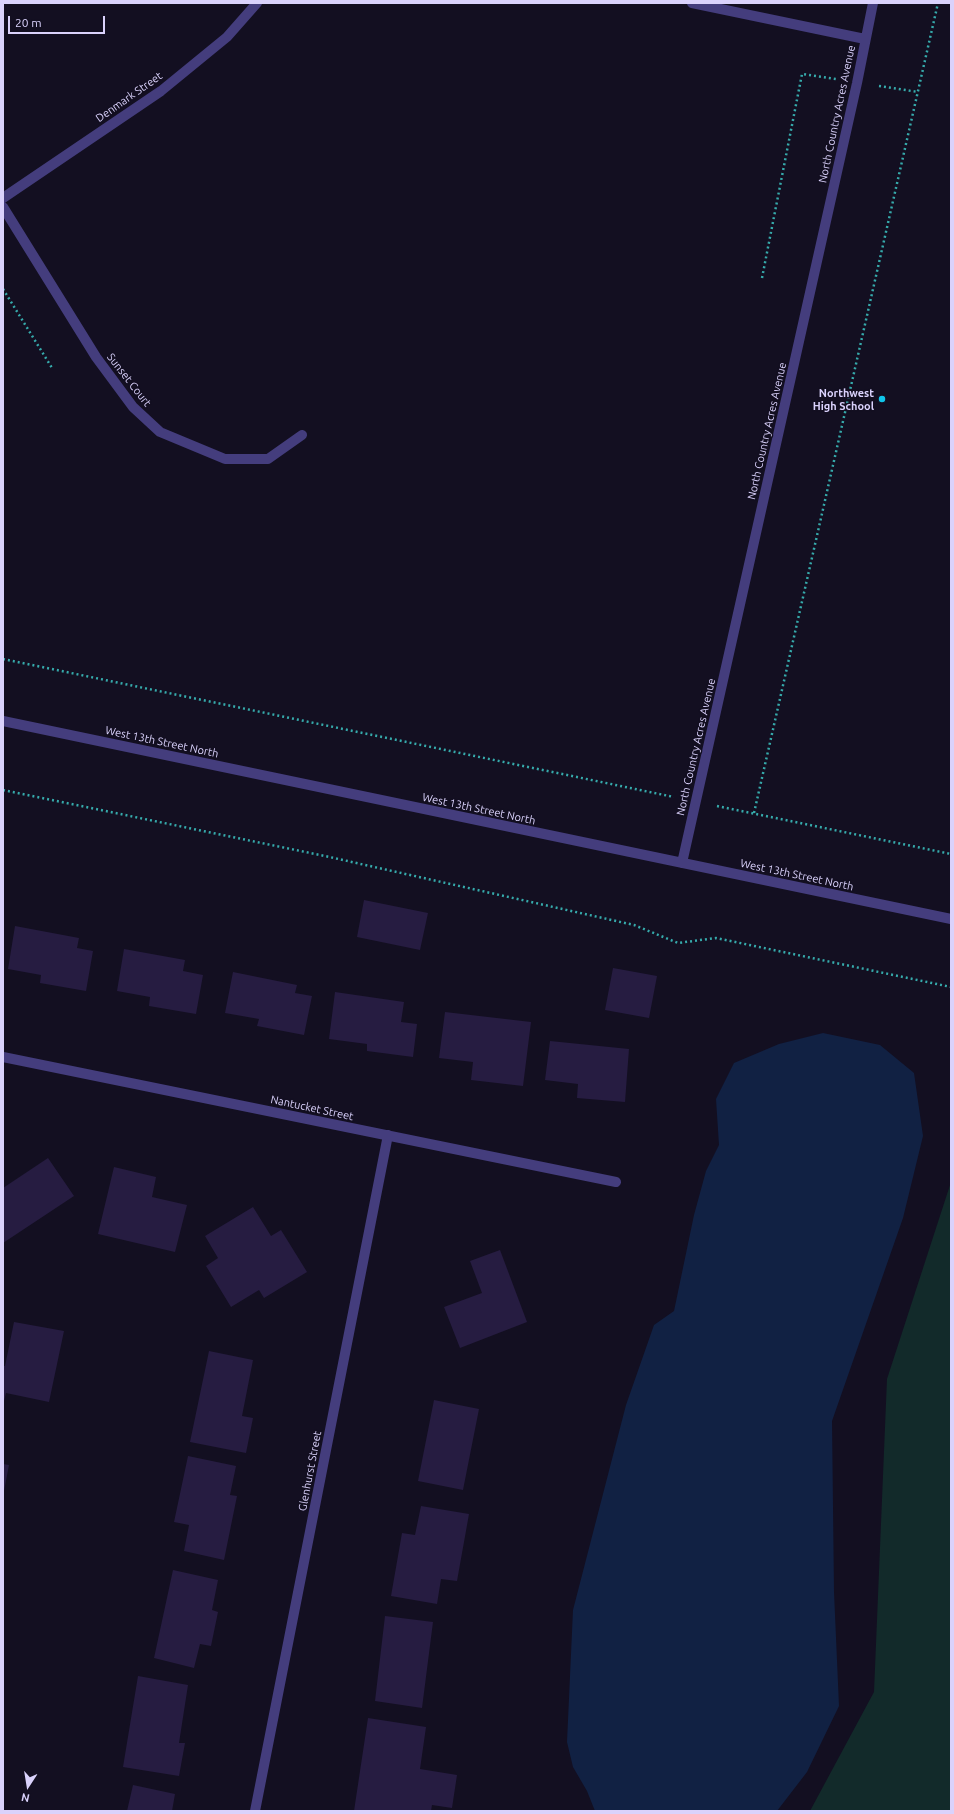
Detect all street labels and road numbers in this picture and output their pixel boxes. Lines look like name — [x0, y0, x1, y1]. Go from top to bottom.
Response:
street label: North Country Acres Avenue — [816, 44, 858, 184]
street label: Denmark Street — [93, 69, 165, 125]
street label: Sunset Court — [104, 351, 154, 409]
street label: North Country Acres Avenue — [745, 361, 789, 501]
street label: North Country Acres Avenue — [674, 677, 718, 817]
street label: West 13th Street North — [104, 724, 220, 760]
street label: West 13th Street North — [421, 791, 537, 827]
street label: West 13th Street North — [739, 857, 855, 893]
street label: Nantucket Street — [269, 1093, 355, 1123]
street label: Glenhurst Street — [296, 1430, 324, 1512]

